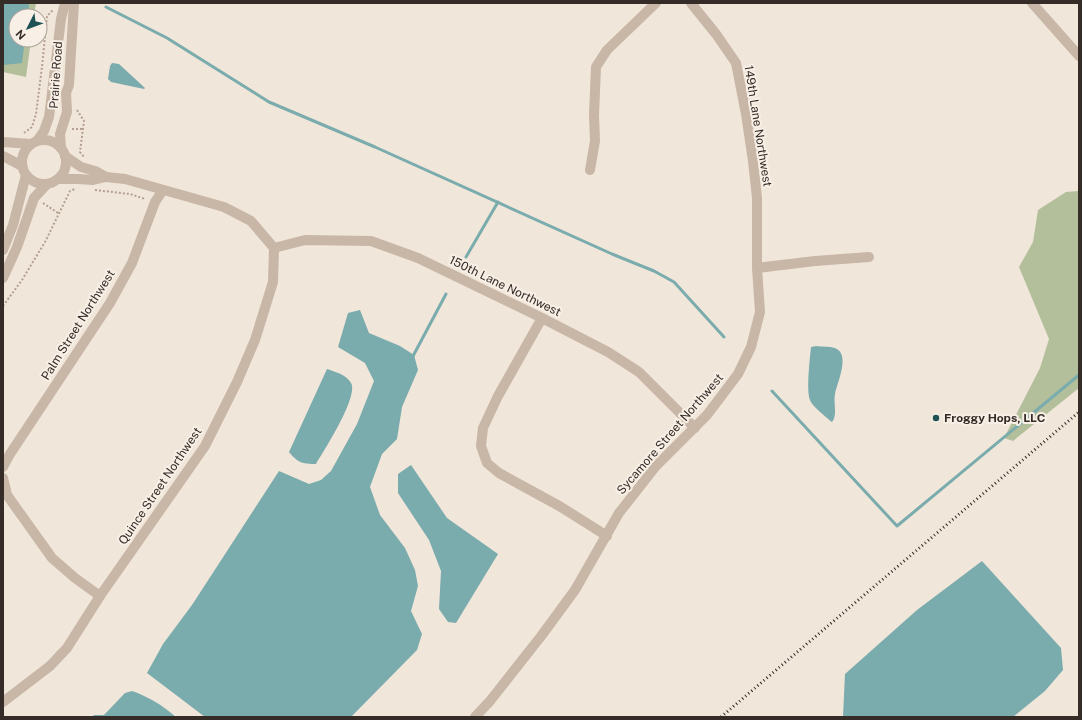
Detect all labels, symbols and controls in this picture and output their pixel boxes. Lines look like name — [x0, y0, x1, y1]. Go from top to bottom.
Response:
north arrow — [8, 8, 48, 48]
text: N — [13, 27, 28, 42]
street label: Prairie Road — [47, 41, 65, 109]
street label: 149th Lane Northwest — [741, 64, 775, 188]
street label: 150th Lane Northwest — [447, 253, 563, 319]
street label: Palm Street Northwest — [38, 267, 118, 383]
street label: Sycamore Street Northwest — [614, 371, 726, 497]
place label: Froggy Hops, LLC — [944, 411, 1046, 425]
marker: Froggy Hops, LLC — [931, 413, 941, 423]
street label: Quince Street Northwest — [116, 424, 205, 547]

